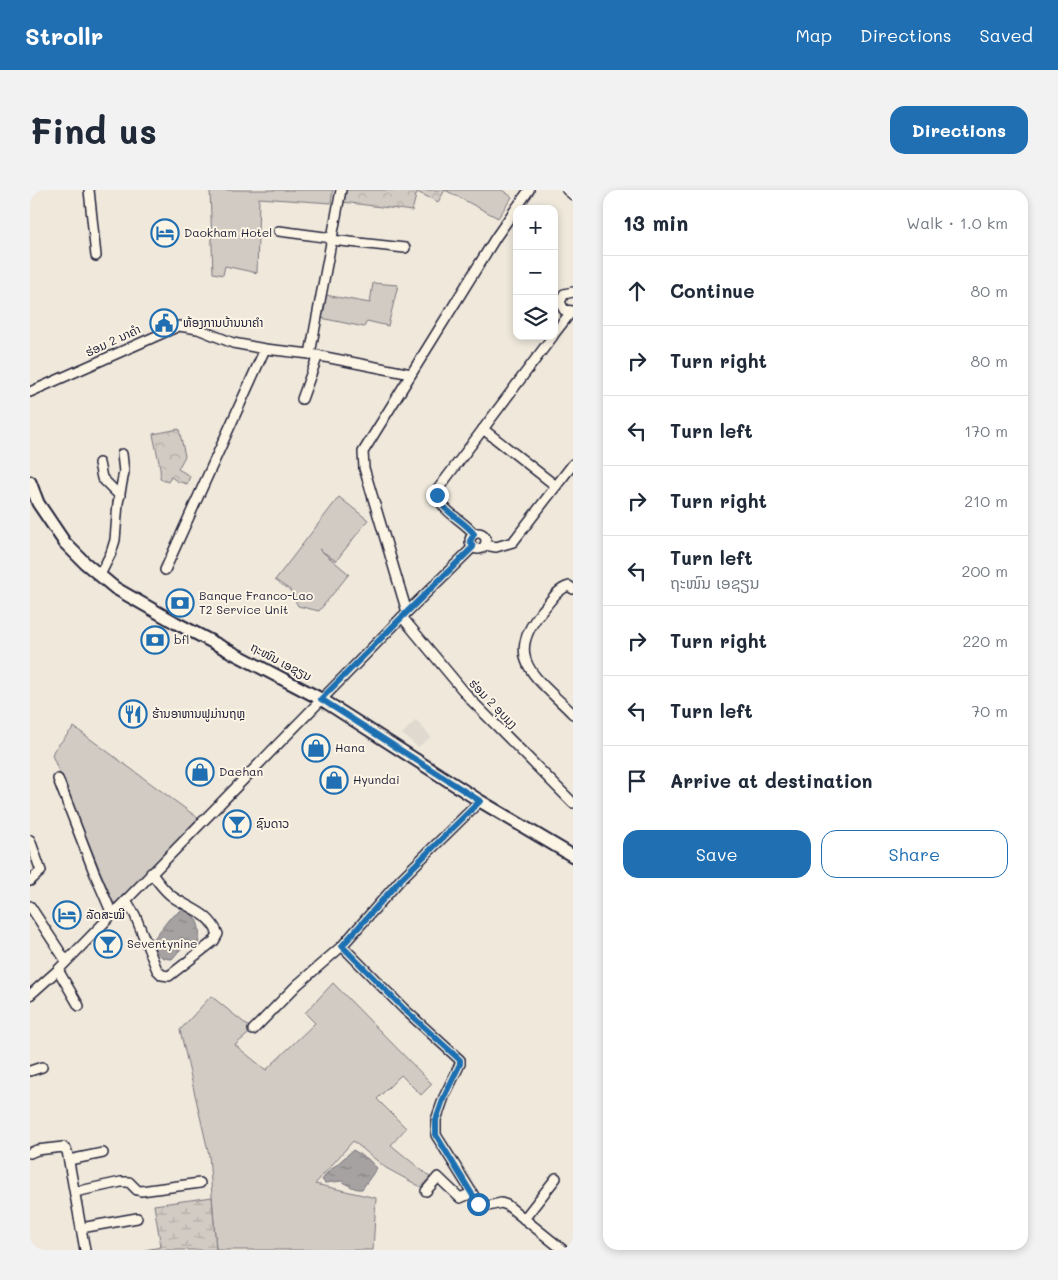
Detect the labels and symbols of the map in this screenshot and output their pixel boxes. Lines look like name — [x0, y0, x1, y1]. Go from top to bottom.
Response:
hotel icon: Daokham Hotel — [150, 218, 180, 248]
place label: Daokham Hotel — [184, 224, 272, 240]
public building icon: ຫ້ອງການບ້ານນາຄໍາ — [149, 308, 179, 338]
place label: ຫ້ອງການບ້ານນາຄໍາ — [183, 314, 263, 330]
street label: ຮ່ອມ 2 ນາຄຳ — [82, 320, 143, 360]
route end — [426, 484, 449, 507]
place label: Banque Franco-Lao T2 Service Unit — [199, 587, 313, 617]
bank icon: Banque Franco-Lao T2 Service Unit — [165, 588, 195, 618]
bank icon: bfl — [140, 625, 170, 655]
place label: bfl — [174, 631, 189, 647]
street label: ຖະໜົນ ເອຊຽນ — [248, 638, 315, 684]
street label: ຮ່ອມ 2 ອຸບມຸງ — [465, 675, 521, 732]
restaurant icon: ຮ້ານອາຫານຟູມ່ານຖຫຼ — [118, 699, 148, 729]
place label: ຮ້ານອາຫານຟູມ່ານຖຫຼ — [152, 705, 245, 722]
shop icon: Hana — [301, 733, 331, 763]
place label: Hana — [335, 739, 365, 755]
shop icon: Daehan — [185, 757, 215, 787]
place label: Daehan — [219, 763, 263, 779]
shop icon: Hyundai — [319, 765, 349, 795]
place label: Hyundai — [353, 771, 400, 787]
bar icon: ຊົນດາວ — [222, 809, 252, 839]
place label: ຊົນດາວ — [256, 815, 289, 831]
hotel icon: ລັດສະໝີ — [52, 900, 82, 930]
place label: ລັດສະໝີ — [86, 906, 125, 922]
bar icon: Seventynine — [93, 929, 123, 959]
place label: Seventynine — [127, 935, 198, 951]
route start — [467, 1193, 490, 1216]

